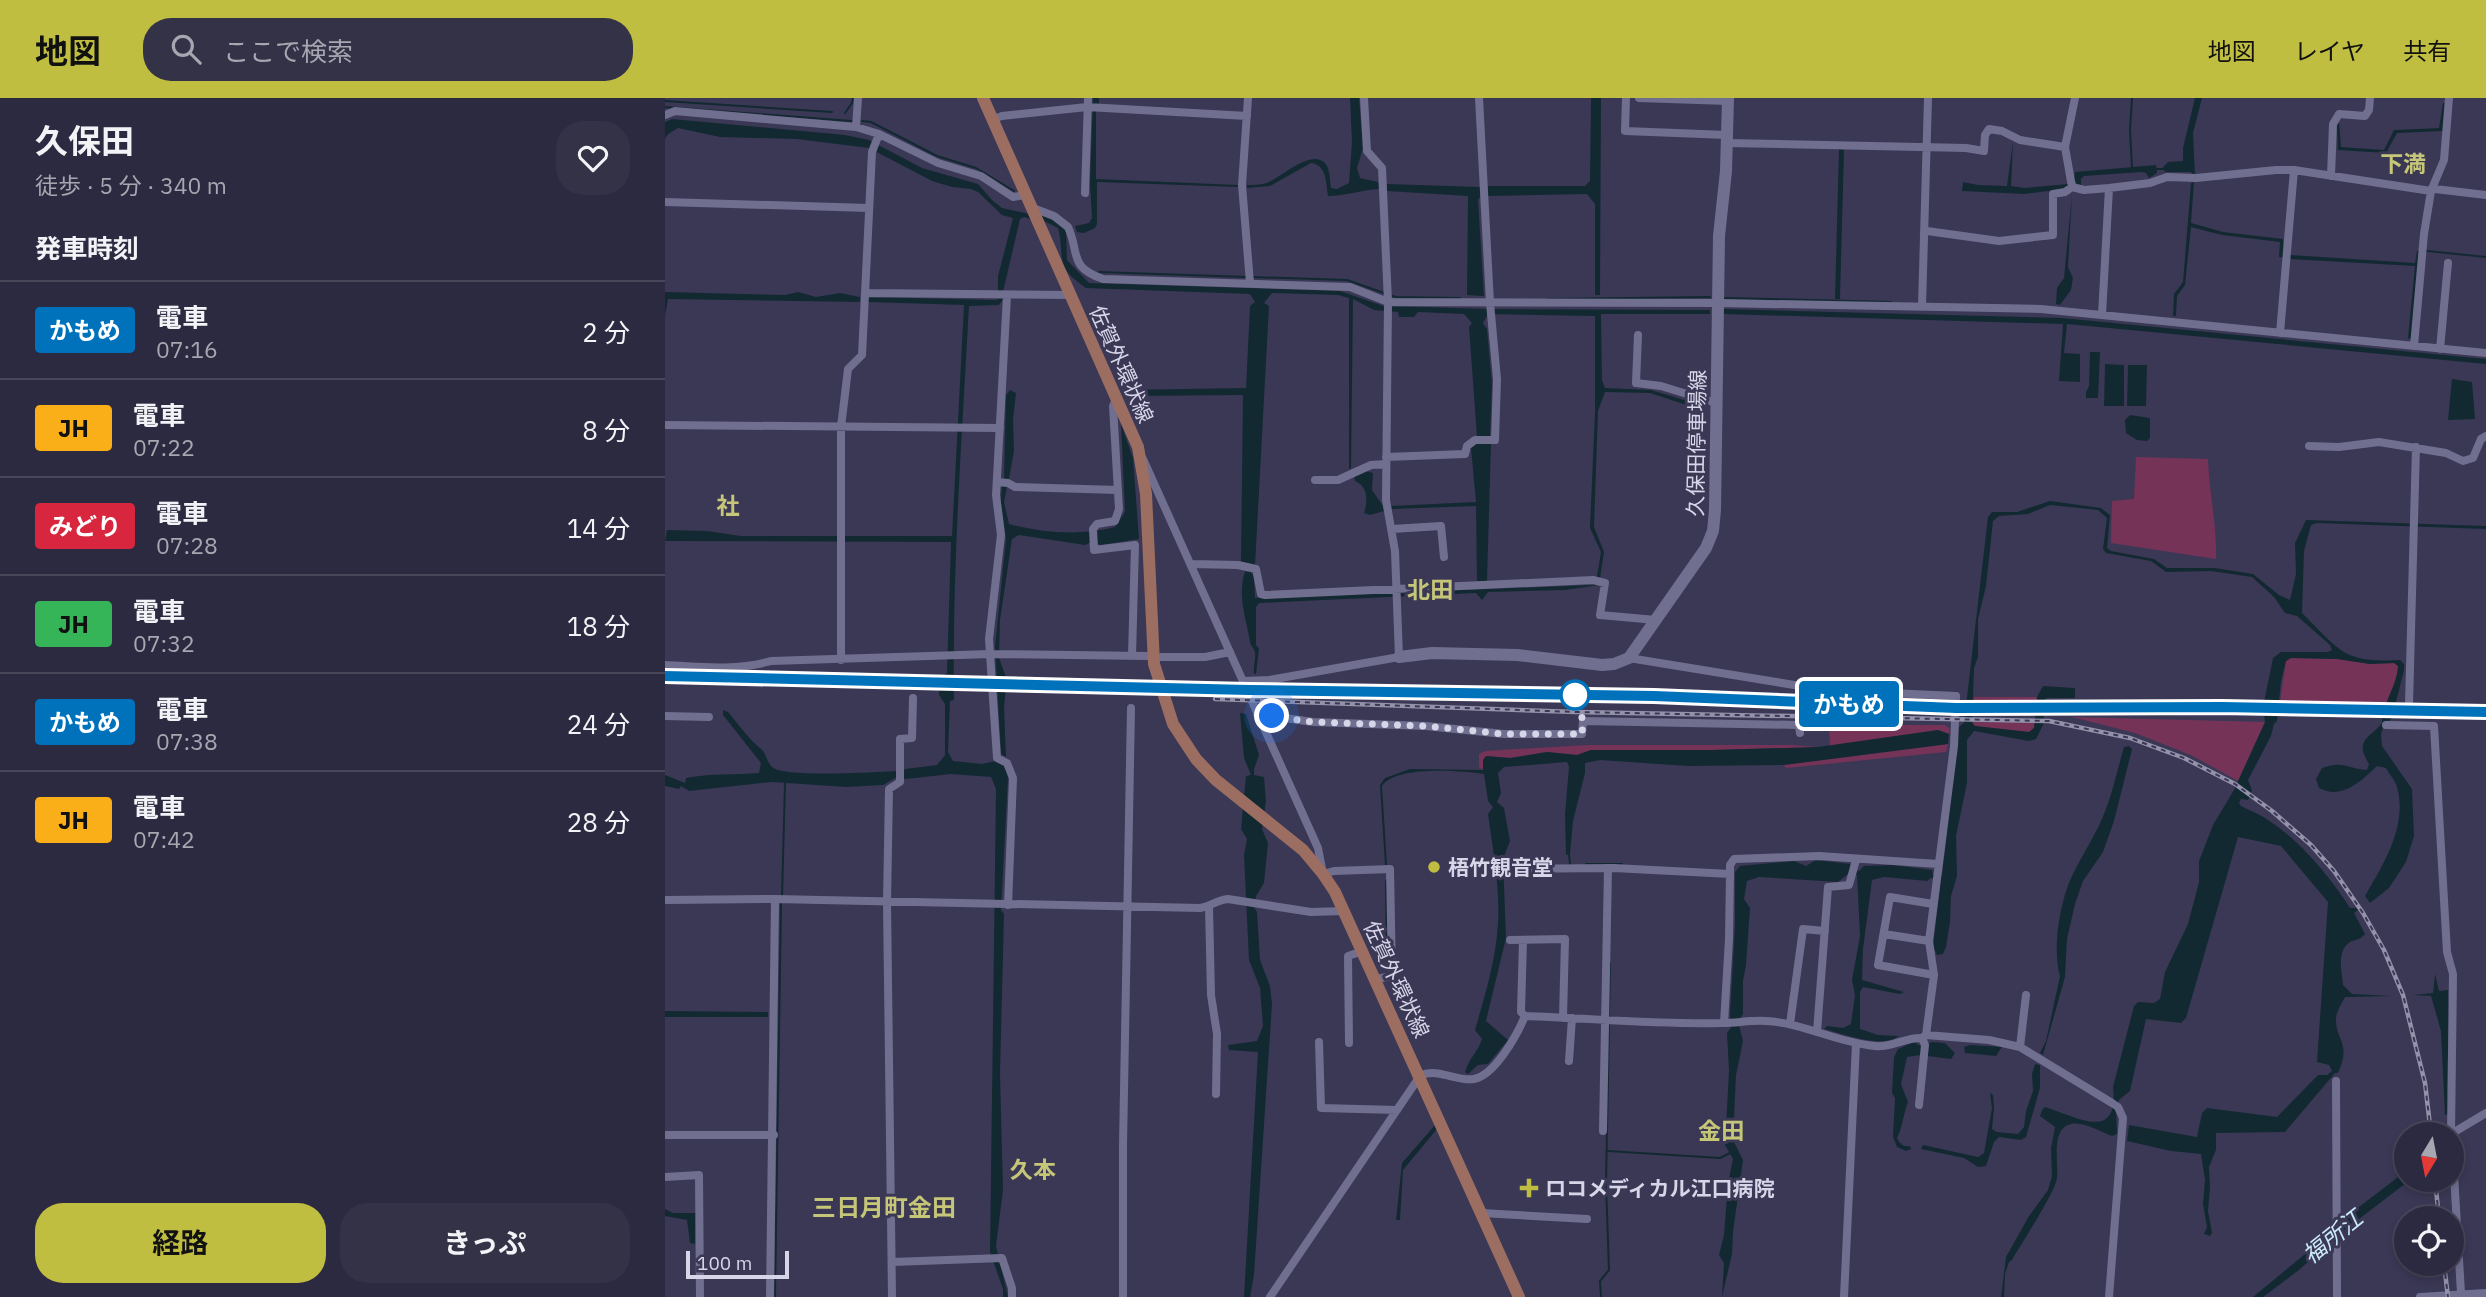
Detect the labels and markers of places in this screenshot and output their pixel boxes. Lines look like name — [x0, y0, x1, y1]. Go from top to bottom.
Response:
unlabelled marker — [1560, 680, 1590, 710]
place label: 梧竹観音堂 — [1448, 853, 1553, 881]
marker: 梧竹観音堂 — [1426, 859, 1442, 875]
place label: ロコメディカル江口病院 — [1545, 1174, 1775, 1202]
marker: ロコメディカル江口病院 — [1519, 1178, 1539, 1198]

